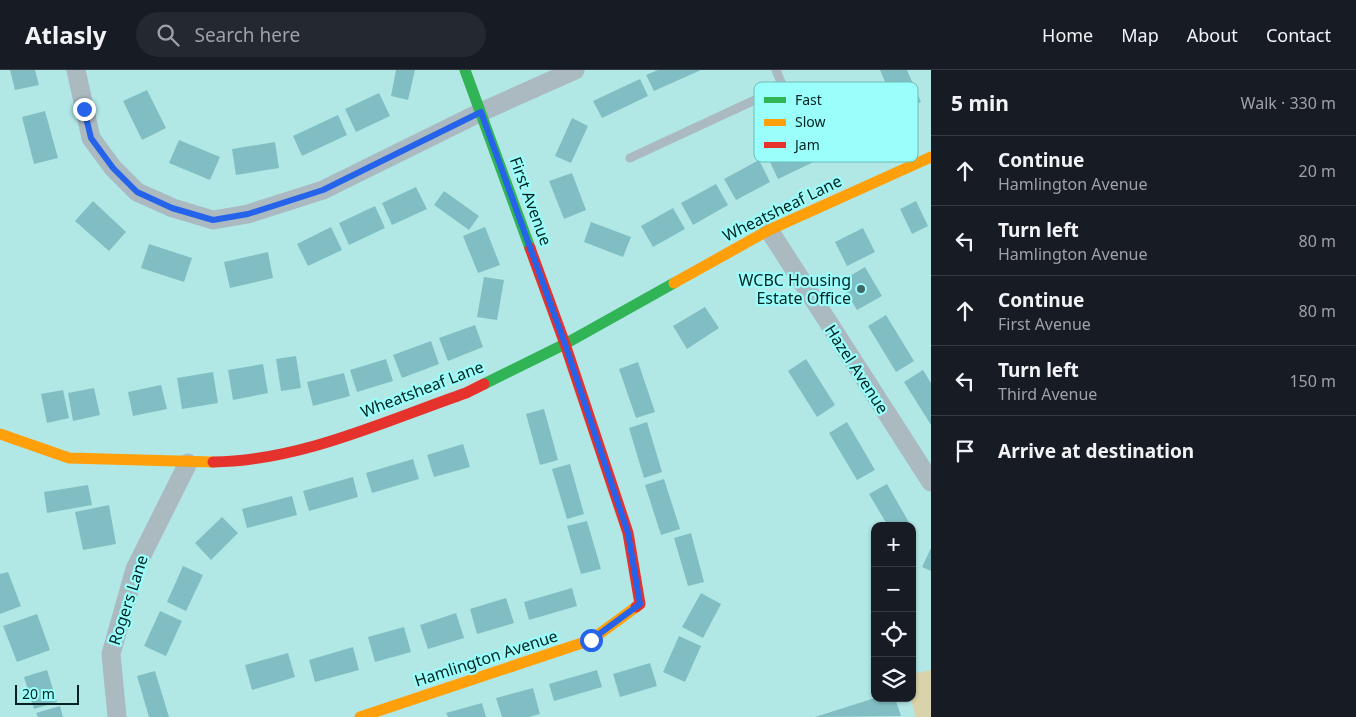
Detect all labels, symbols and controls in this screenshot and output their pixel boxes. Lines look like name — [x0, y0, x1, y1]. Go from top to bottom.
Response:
search box — [136, 12, 486, 57]
text: Atlasly — [25, 18, 106, 51]
icon: search — [154, 21, 182, 49]
text: Search here — [194, 22, 300, 48]
text: Home — [1042, 23, 1093, 47]
text: Map — [1121, 23, 1159, 47]
text: About — [1187, 23, 1238, 47]
text: Contact — [1266, 23, 1331, 47]
legend — [754, 82, 918, 162]
text: 5 min — [951, 89, 1009, 117]
text: Fast — [795, 90, 822, 109]
text: Walk · 330 m — [1241, 92, 1336, 114]
route end — [73, 98, 96, 121]
text: Slow — [795, 112, 826, 131]
text: Jam — [793, 135, 820, 154]
text: Continue — [998, 147, 1084, 173]
street label: First Avenue — [505, 154, 557, 248]
icon: ahead — [951, 157, 979, 185]
text: 20 m — [1299, 160, 1336, 182]
street label: Wheatsheaf Lane — [719, 170, 845, 246]
text: Hamlington Avenue — [998, 173, 1147, 195]
text: Turn left — [998, 217, 1079, 243]
icon: left — [951, 227, 979, 255]
text: 80 m — [1299, 230, 1336, 252]
text: Hamlington Avenue — [998, 243, 1147, 265]
place label: WCBC Housing Estate Office — [739, 269, 851, 309]
marker: WCBC Housing Estate Office — [855, 283, 867, 295]
text: Continue — [998, 287, 1084, 313]
icon: ahead — [951, 297, 979, 325]
text: 80 m — [1299, 300, 1336, 322]
text: First Avenue — [998, 313, 1091, 335]
street label: Hazel Avenue — [820, 320, 894, 418]
street label: Wheatsheaf Lane — [357, 355, 487, 423]
text: Turn left — [998, 357, 1079, 383]
icon: left — [951, 367, 979, 395]
text: 150 m — [1289, 370, 1336, 392]
text: Third Avenue — [998, 383, 1097, 405]
icon: arrive — [951, 437, 979, 465]
text: Arrive at destination — [998, 438, 1194, 464]
map controls — [871, 522, 916, 702]
button: + — [871, 522, 916, 567]
street label: Rogers Lane — [103, 552, 153, 648]
button: − — [871, 567, 916, 612]
button: locate — [871, 612, 916, 657]
street label: Hamlington Avenue — [412, 624, 560, 692]
route start — [580, 629, 603, 652]
button: layers — [871, 657, 916, 702]
scale bar — [15, 682, 79, 705]
text: 20 m — [22, 684, 55, 703]

